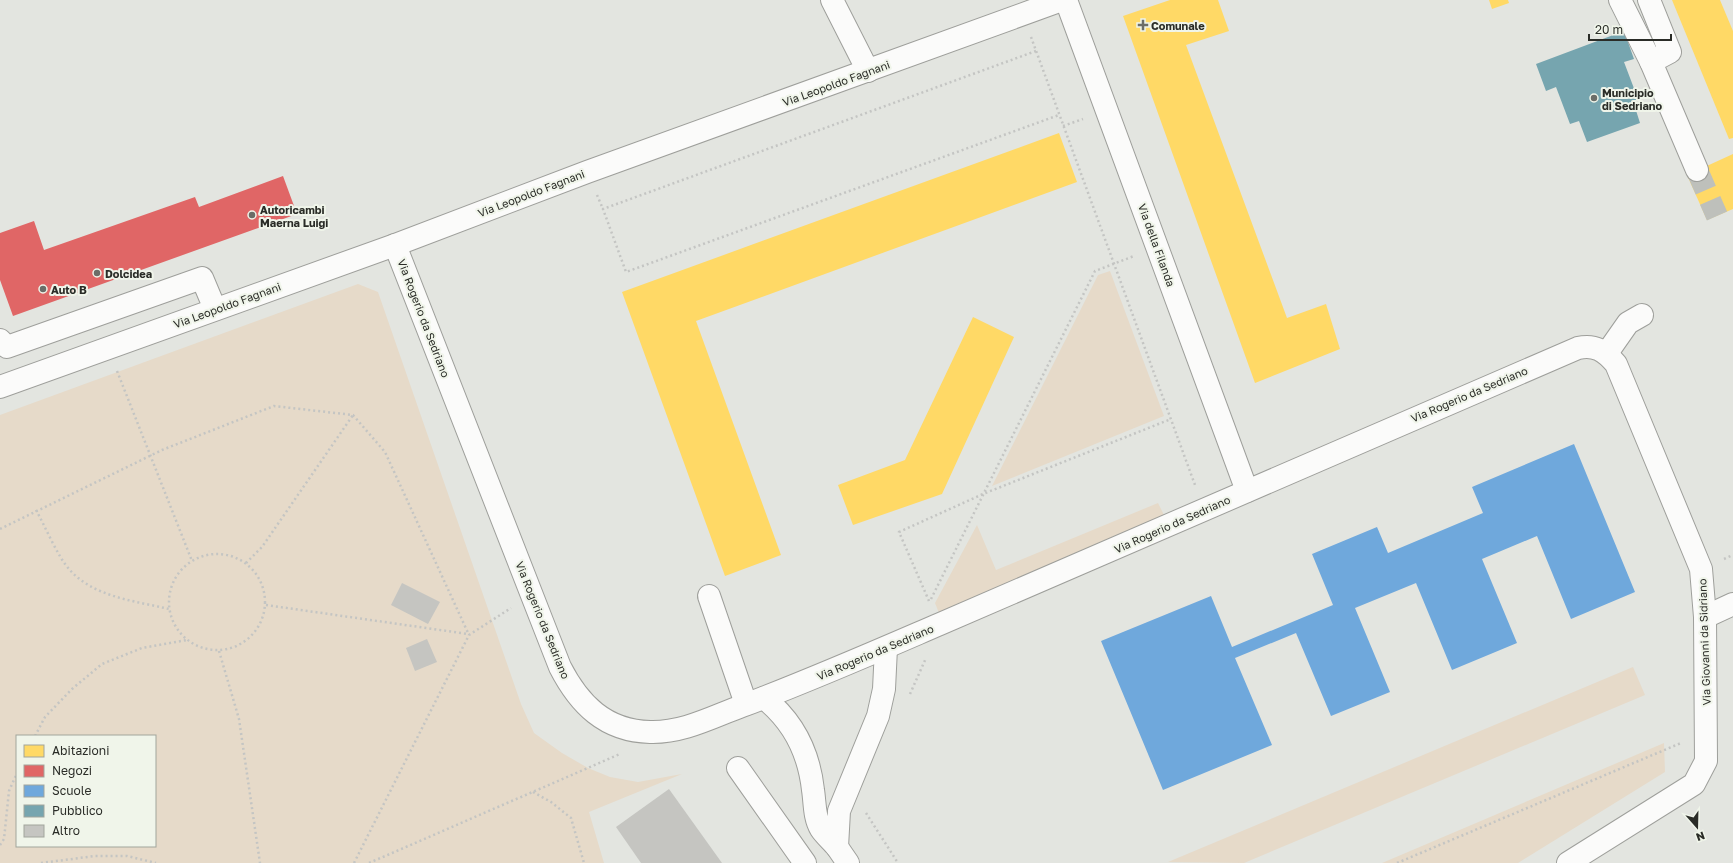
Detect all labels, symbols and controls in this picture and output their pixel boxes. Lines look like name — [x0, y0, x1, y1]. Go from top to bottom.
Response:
scale bar — [1589, 16, 1671, 42]
place label: Comunale — [1151, 19, 1205, 32]
marker: Comunale — [1138, 20, 1148, 30]
text: 20 m — [1595, 22, 1623, 37]
street label: Via Leopoldo Fagnani — [781, 57, 892, 108]
place label: Municipio di Sedriano — [1602, 86, 1662, 112]
marker: Municipio di Sedriano — [1589, 93, 1599, 103]
street label: Via Leopoldo Fagnani — [476, 167, 586, 219]
street label: Via della Filanda — [1136, 202, 1178, 288]
place label: Autoricambi Maerna Luigi — [260, 203, 328, 229]
marker: Autoricambi Maerna Luigi — [247, 210, 257, 220]
street label: Via Rogerio da Sedriano — [395, 257, 453, 379]
place label: Dolcidea — [105, 267, 152, 280]
marker: Dolcidea — [92, 268, 102, 278]
street label: Via Leopoldo Fagnani — [172, 279, 283, 330]
place label: Auto B — [51, 283, 87, 296]
marker: Auto B — [38, 284, 48, 294]
street label: Via Rogerio da Sedriano — [1409, 363, 1530, 425]
street label: Via Rogerio da Sedriano — [1112, 492, 1232, 556]
street label: Via Rogerio da Sedriano — [513, 559, 573, 681]
street label: Via Giovanni da Sidriano — [1695, 578, 1713, 706]
street label: Via Rogerio da Sedriano — [815, 621, 936, 683]
legend — [16, 735, 156, 847]
text: Abitazioni — [52, 743, 109, 758]
text: Negozi — [52, 763, 92, 778]
text: Scuole — [52, 783, 91, 798]
text: Pubblico — [52, 803, 103, 818]
north arrow — [1677, 807, 1717, 847]
text: Altro — [52, 823, 80, 838]
text: N — [1694, 829, 1707, 844]

